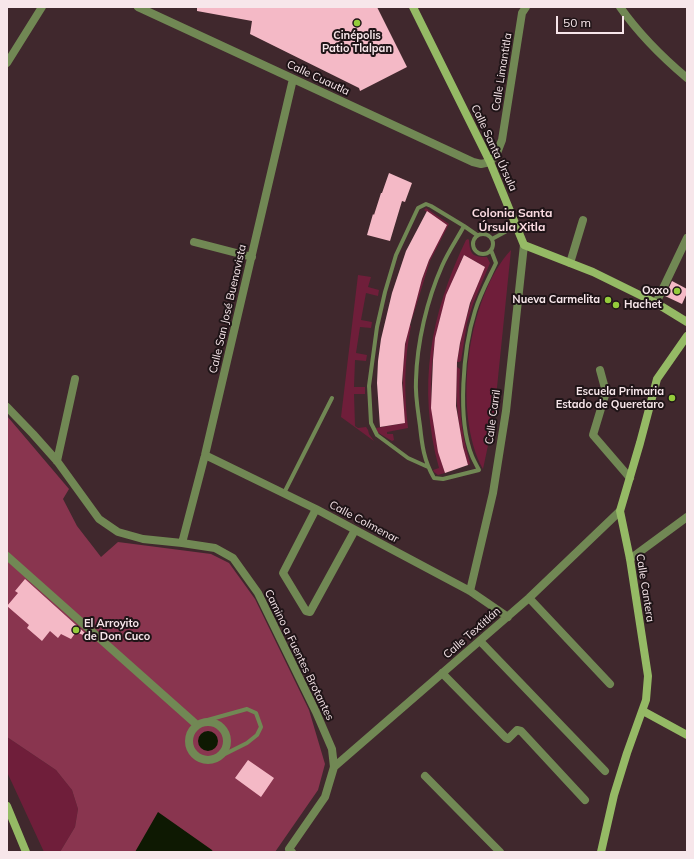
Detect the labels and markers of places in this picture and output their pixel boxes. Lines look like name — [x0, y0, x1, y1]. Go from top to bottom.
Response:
marker: Cinépolis Patio Tlalpan — [352, 18, 362, 28]
place label: Cinépolis Patio Tlalpan — [322, 29, 392, 55]
place label: Oxxo — [642, 284, 669, 298]
marker: Oxxo — [672, 286, 682, 296]
place label: Nueva Carmelita — [512, 293, 600, 307]
marker: Nueva Carmelita — [603, 295, 613, 305]
place label: Hachet — [624, 298, 662, 312]
marker: Hachet — [611, 300, 621, 310]
place label: Escuela Primaria Estado de Queretaro — [556, 385, 664, 411]
marker: Escuela Primaria Estado de Queretaro — [667, 393, 677, 403]
place label: El Arroyito de Don Cuco — [84, 617, 150, 643]
marker: El Arroyito de Don Cuco — [71, 625, 81, 635]

